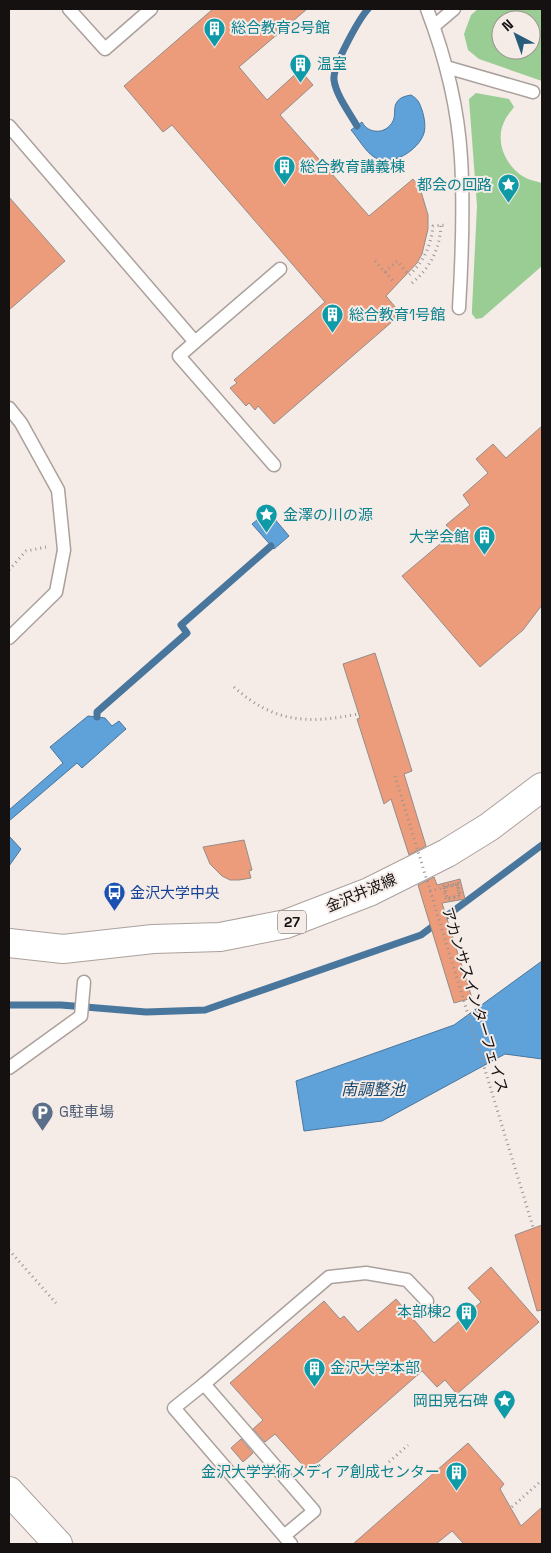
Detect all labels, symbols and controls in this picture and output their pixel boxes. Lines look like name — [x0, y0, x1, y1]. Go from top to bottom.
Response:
north arrow — [491, 10, 541, 60]
text: N — [498, 15, 517, 35]
building icon: 総合教育2号館 — [203, 16, 227, 47]
place label: 総合教育2号館 — [231, 18, 330, 37]
building icon: 温室 — [289, 52, 313, 83]
place label: 温室 — [317, 54, 347, 73]
building icon: 総合教育講義棟 — [272, 155, 296, 186]
place label: 総合教育講義棟 — [300, 157, 405, 176]
place icon: 都会の回路 — [496, 173, 520, 204]
place label: 都会の回路 — [417, 175, 492, 194]
building icon: 総合教育1号館 — [321, 303, 345, 334]
place label: 総合教育1号館 — [349, 305, 445, 324]
place icon: 金澤の川の源 — [255, 503, 279, 534]
place label: 金澤の川の源 — [283, 505, 373, 524]
building icon: 大学会館 — [473, 525, 497, 556]
place label: 大学会館 — [409, 527, 469, 546]
street label: 金沢井波線 — [323, 869, 399, 916]
bus stop icon: 金沢大学中央 — [102, 881, 126, 912]
place label: 金沢大学中央 — [130, 883, 220, 902]
street label: アカンサスインターフェイス — [438, 905, 513, 1095]
road number: 27 — [278, 910, 306, 934]
water label: 南調整池 — [341, 1079, 407, 1100]
parking icon: G駐車場 — [31, 1100, 55, 1131]
place label: G駐車場 — [59, 1102, 114, 1121]
building icon: 本部棟2 — [455, 1300, 479, 1331]
place label: 本部棟2 — [397, 1302, 451, 1321]
building icon: 金沢大学本部 — [302, 1356, 326, 1387]
place label: 金沢大学本部 — [330, 1358, 420, 1377]
place icon: 岡田晃石碑 — [492, 1389, 516, 1420]
place label: 岡田晃石碑 — [413, 1391, 488, 1410]
building icon: 金沢大学学術メディア創成センター — [444, 1460, 468, 1491]
place label: 金沢大学学術メディア創成センター — [201, 1462, 440, 1481]

